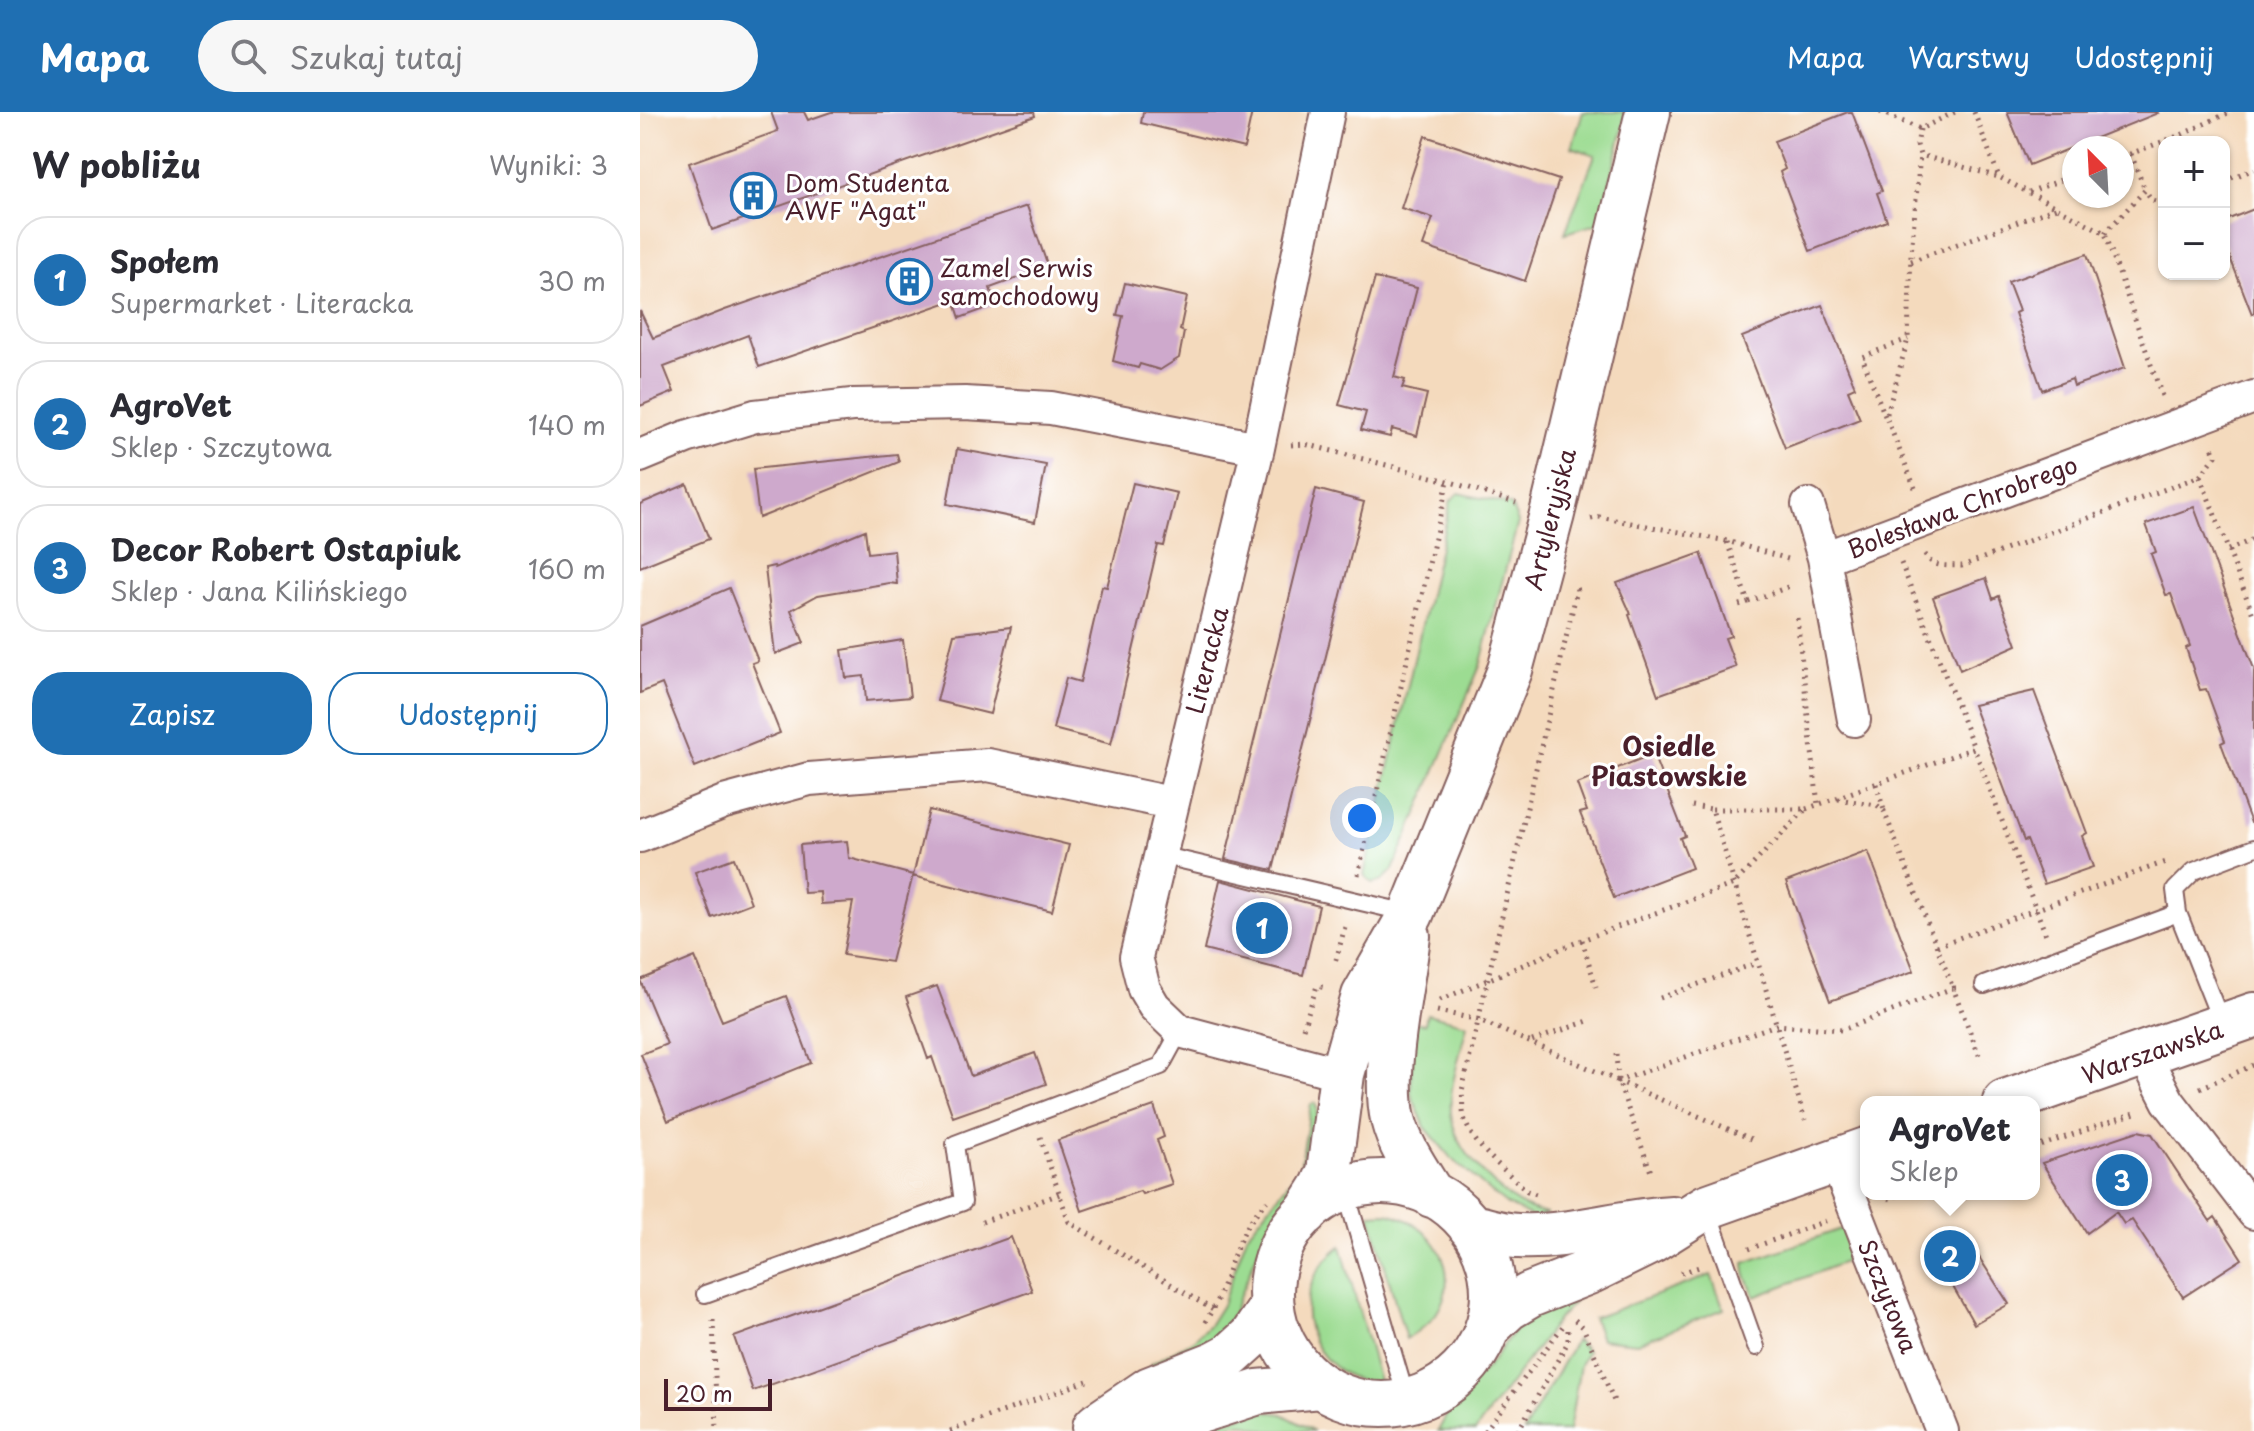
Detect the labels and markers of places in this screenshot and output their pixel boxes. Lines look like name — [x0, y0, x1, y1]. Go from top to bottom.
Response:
place label: Dom Studenta AWF "Agat" — [785, 164, 949, 228]
building icon: Dom Studenta AWF "Agat" — [730, 172, 778, 220]
place label: Zamel Serwis samochodowy — [940, 249, 1099, 313]
building icon: Zamel Serwis samochodowy — [885, 257, 933, 305]
pin: 1 — [1236, 898, 1288, 958]
pin: 3 — [2096, 1150, 2148, 1210]
pin: 2 — [1924, 1226, 1976, 1286]

